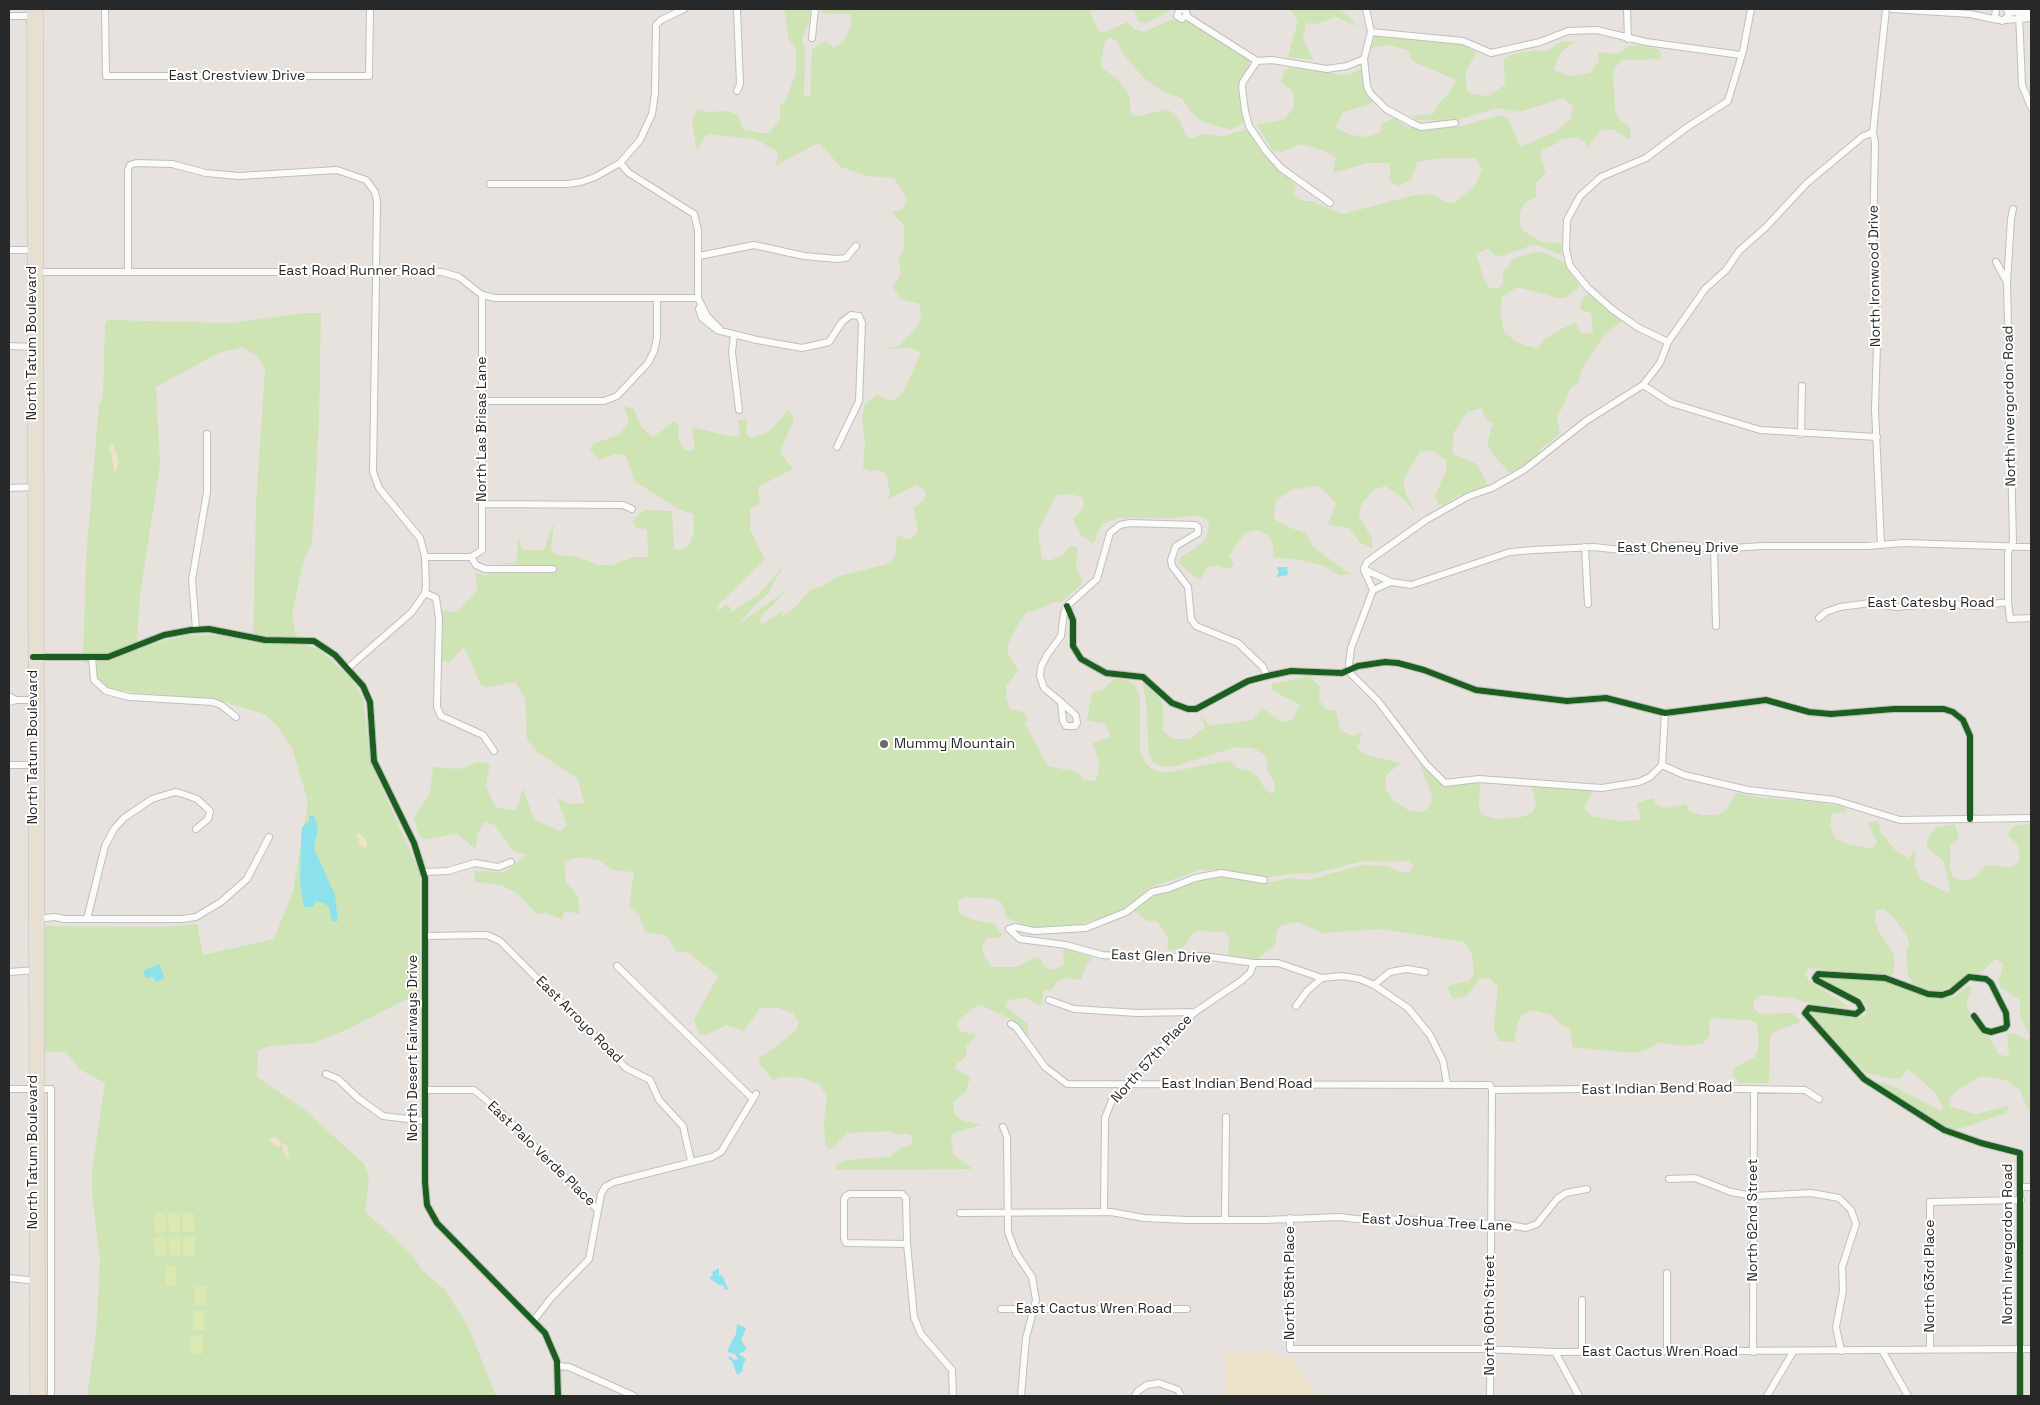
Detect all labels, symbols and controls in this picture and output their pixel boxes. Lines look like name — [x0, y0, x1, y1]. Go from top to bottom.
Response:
street label: East Crestview Drive — [169, 68, 305, 84]
street label: North Ironwood Drive — [1865, 205, 1885, 347]
street label: East Road Runner Road — [278, 263, 436, 279]
street label: North Tatum Boulevard — [24, 266, 40, 420]
street label: North Invergordon Road — [2000, 325, 2020, 487]
street label: North Las Brisas Lane — [474, 356, 490, 502]
street label: East Cheney Drive — [1617, 540, 1739, 556]
street label: East Catesby Road — [1867, 595, 1995, 611]
street label: North Tatum Boulevard — [25, 670, 41, 824]
place label: Mummy Mountain — [894, 736, 1015, 752]
marker: Mummy Mountain — [878, 738, 890, 750]
street label: East Glen Drive — [1111, 947, 1211, 967]
street label: North Desert Fairways Drive — [405, 955, 421, 1141]
street label: East Arroyo Road — [532, 973, 626, 1067]
street label: North 57th Place — [1108, 1011, 1196, 1107]
street label: North Tatum Boulevard — [25, 1075, 41, 1229]
street label: East Indian Bend Road — [1162, 1076, 1312, 1092]
street label: East Indian Bend Road — [1581, 1079, 1733, 1099]
street label: East Palo Verde Place — [483, 1098, 599, 1210]
street label: North 62nd Street — [1745, 1159, 1761, 1281]
street label: North Invergordon Road — [2000, 1163, 2016, 1325]
street label: East Joshua Tree Lane — [1361, 1211, 1513, 1235]
street label: North 63rd Place — [1922, 1220, 1938, 1332]
street label: North 58th Place — [1282, 1226, 1298, 1340]
street label: North 60th Street — [1482, 1255, 1498, 1375]
street label: East Cactus Wren Road — [1016, 1301, 1172, 1317]
street label: East Cactus Wren Road — [1582, 1344, 1738, 1360]

